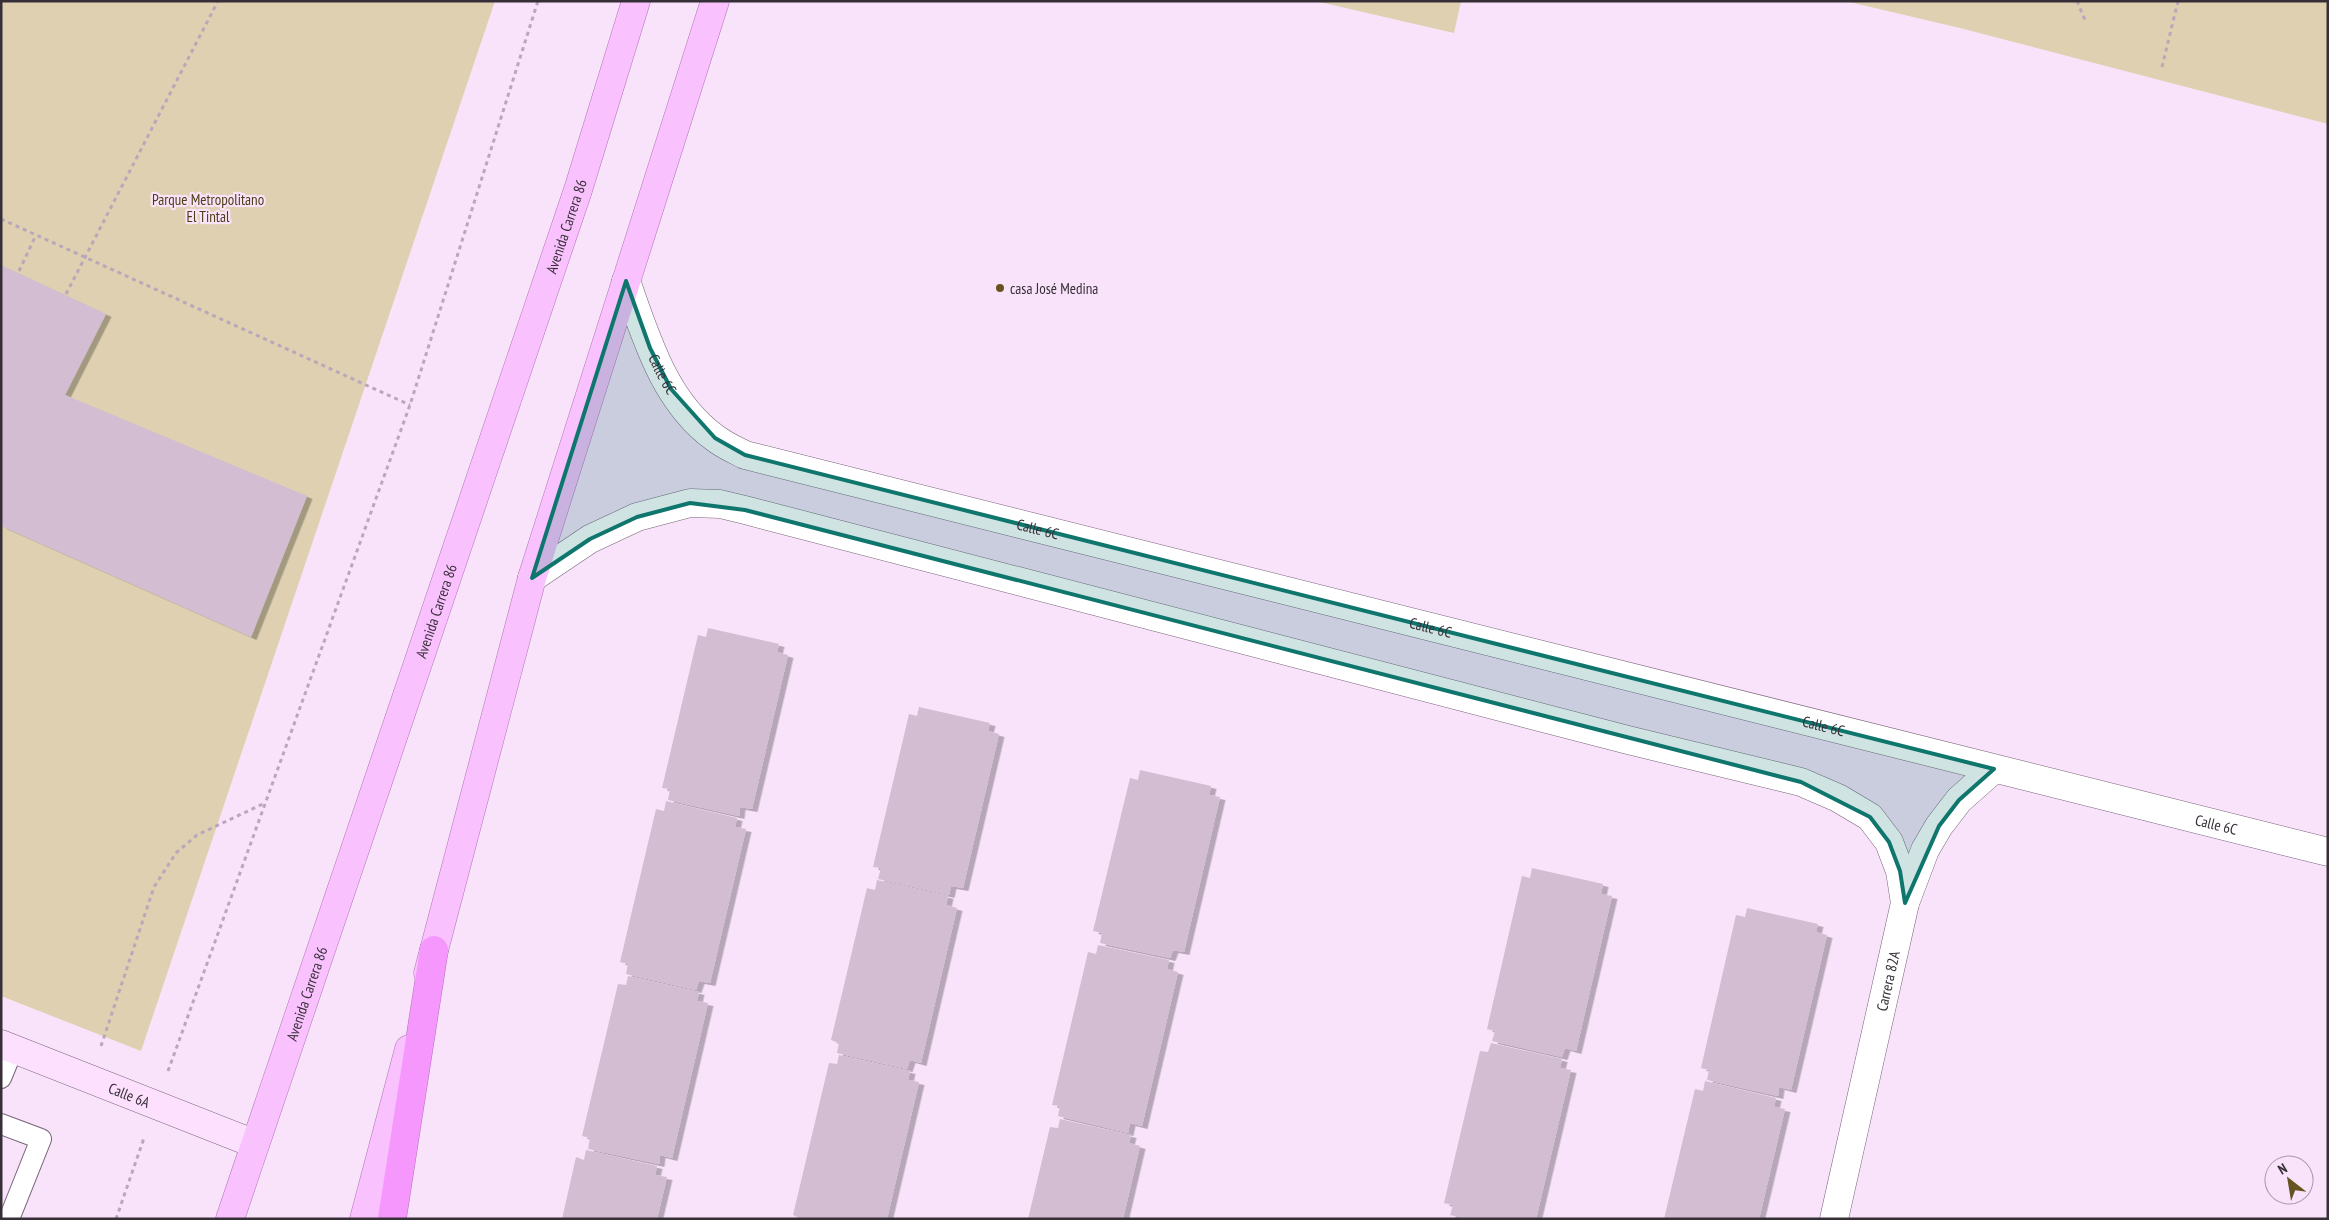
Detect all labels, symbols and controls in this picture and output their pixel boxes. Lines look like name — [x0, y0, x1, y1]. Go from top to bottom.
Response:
street label: Avenida Carrera 86 — [541, 177, 590, 276]
park label: Parque Metropolitano El Tintal — [152, 190, 264, 226]
place label: casa José Medina — [1010, 279, 1098, 298]
marker: casa José Medina — [994, 282, 1006, 294]
street label: Calle 6C — [645, 351, 681, 398]
street label: Calle 6C — [1015, 514, 1061, 543]
street label: Avenida Carrera 86 — [411, 561, 460, 660]
street label: Calle 6C — [1408, 613, 1454, 641]
street label: Calle 6C — [1801, 711, 1847, 740]
street label: Calle 6C — [2193, 810, 2240, 838]
street label: Avenida Carrera 86 — [282, 944, 331, 1043]
street label: Carrera 82A — [1872, 948, 1904, 1013]
street label: Calle 6A — [106, 1078, 154, 1112]
north arrow — [2264, 1155, 2314, 1205]
text: N — [2274, 1159, 2290, 1179]

